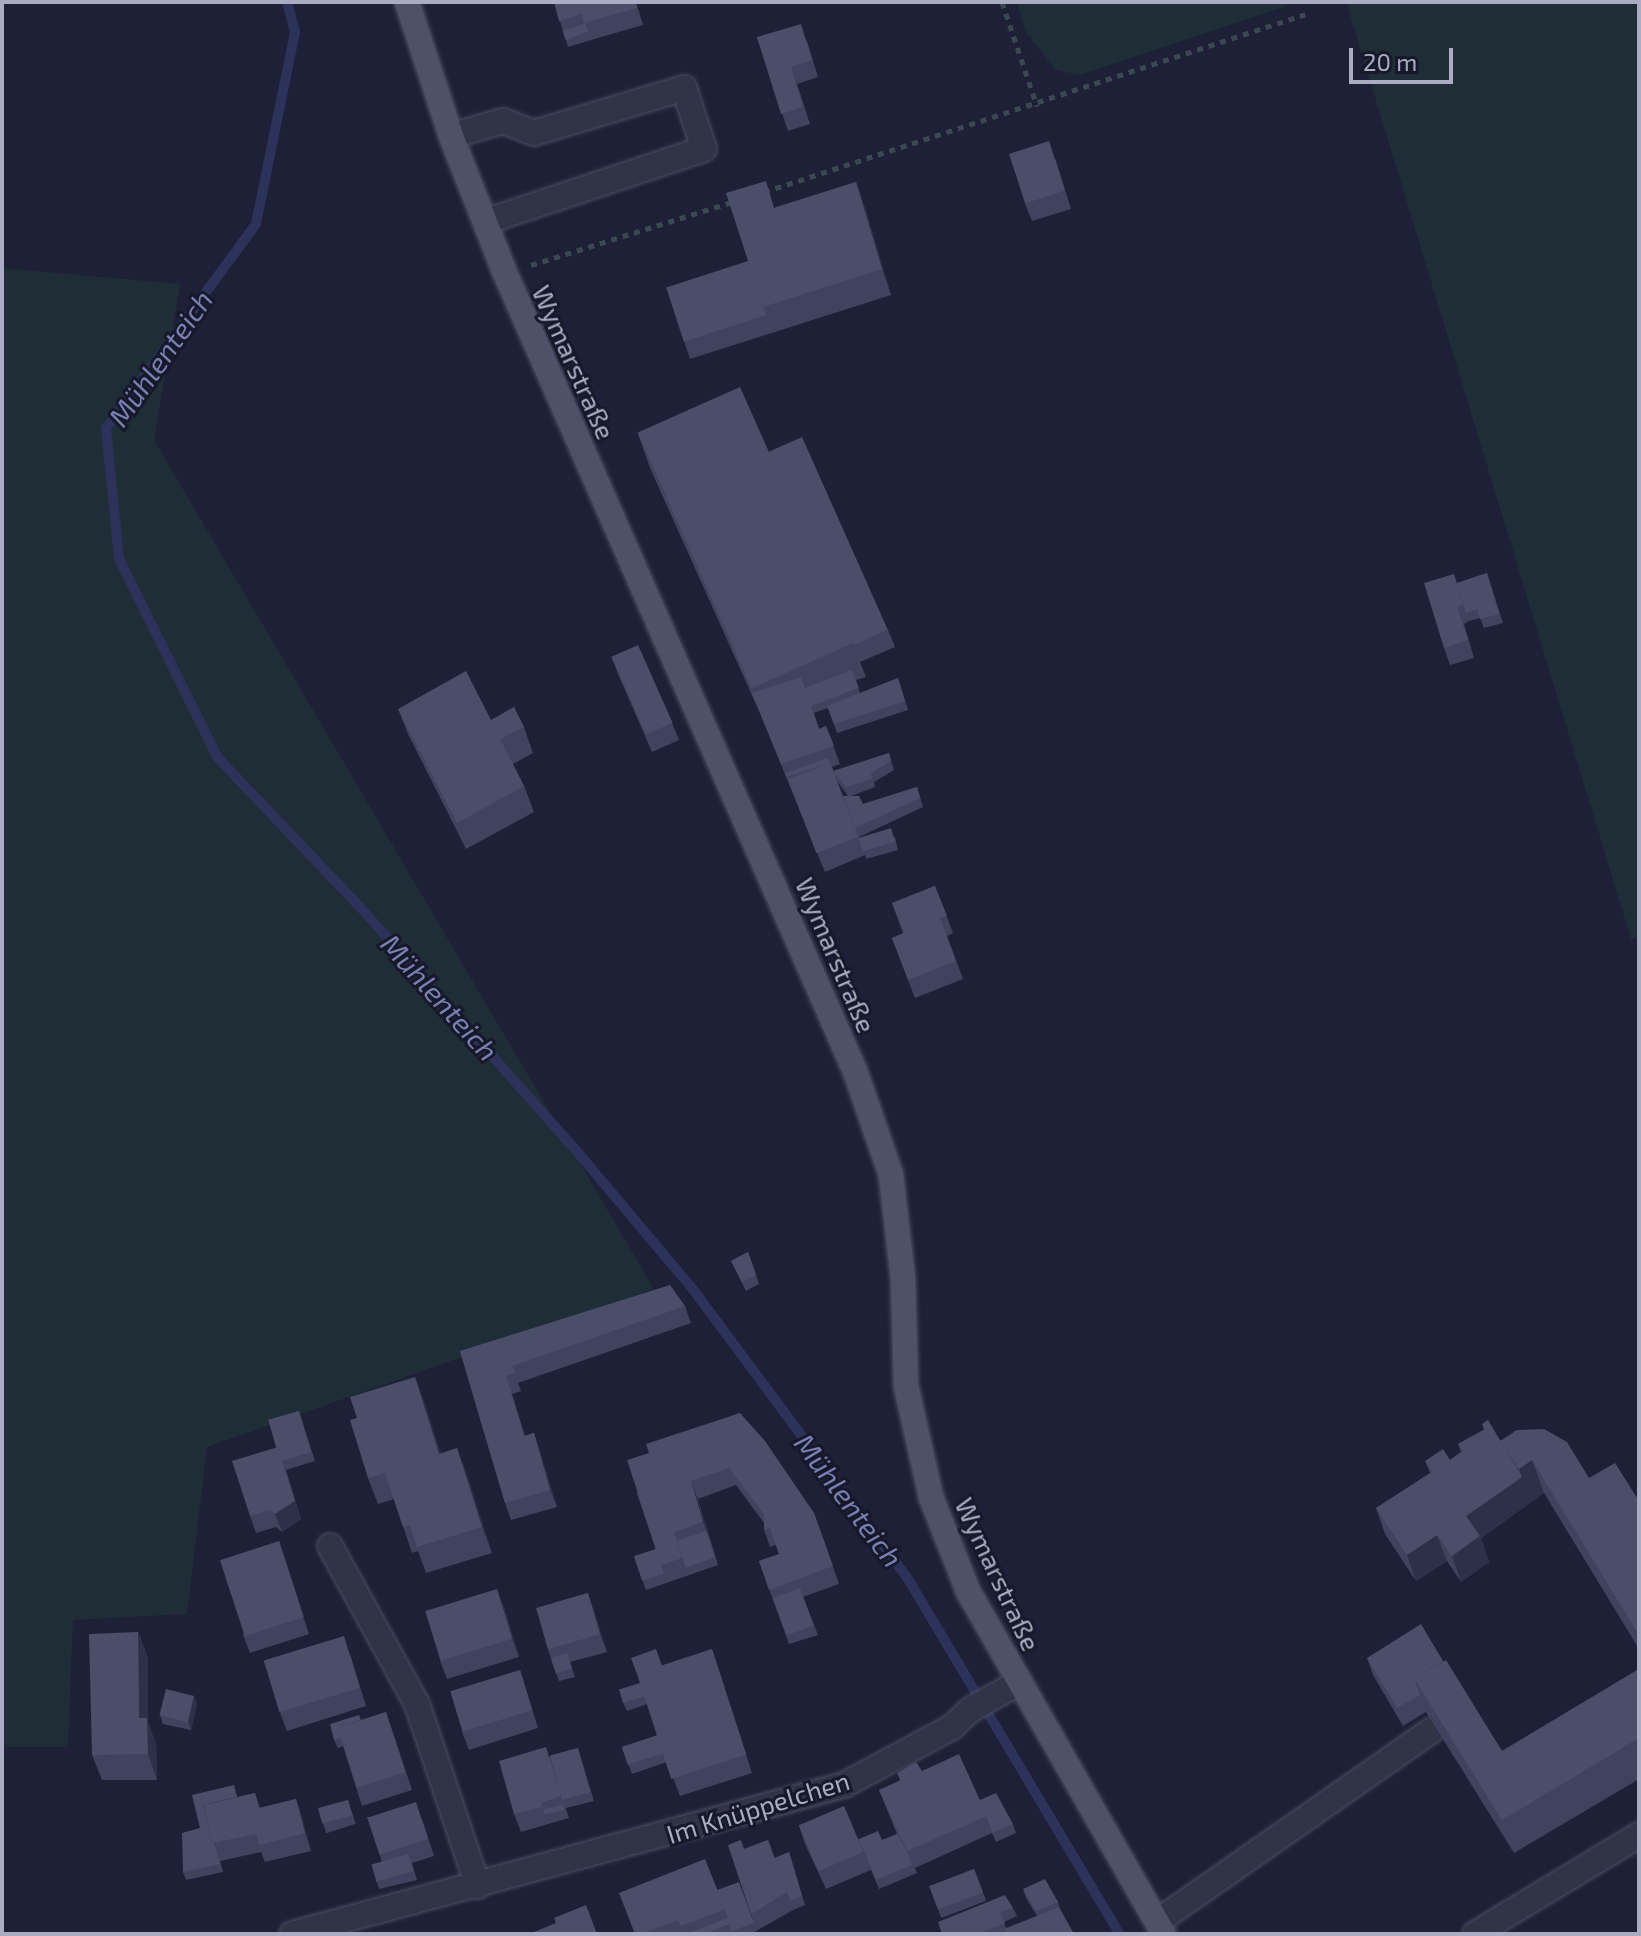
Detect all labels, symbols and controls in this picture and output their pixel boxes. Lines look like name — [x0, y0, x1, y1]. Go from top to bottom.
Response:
scale bar — [1353, 32, 1457, 82]
text: 20 m — [1363, 47, 1417, 76]
street label: Wymarstraße — [526, 280, 622, 444]
water label: Mühlenteich — [101, 284, 219, 432]
street label: Wymarstraße — [789, 873, 883, 1037]
water label: Mühlenteich — [375, 927, 505, 1067]
water label: Mühlenteich — [788, 1427, 910, 1573]
street label: Wymarstraße — [949, 1493, 1047, 1655]
street label: Im Knüppelchen — [663, 1764, 853, 1850]

